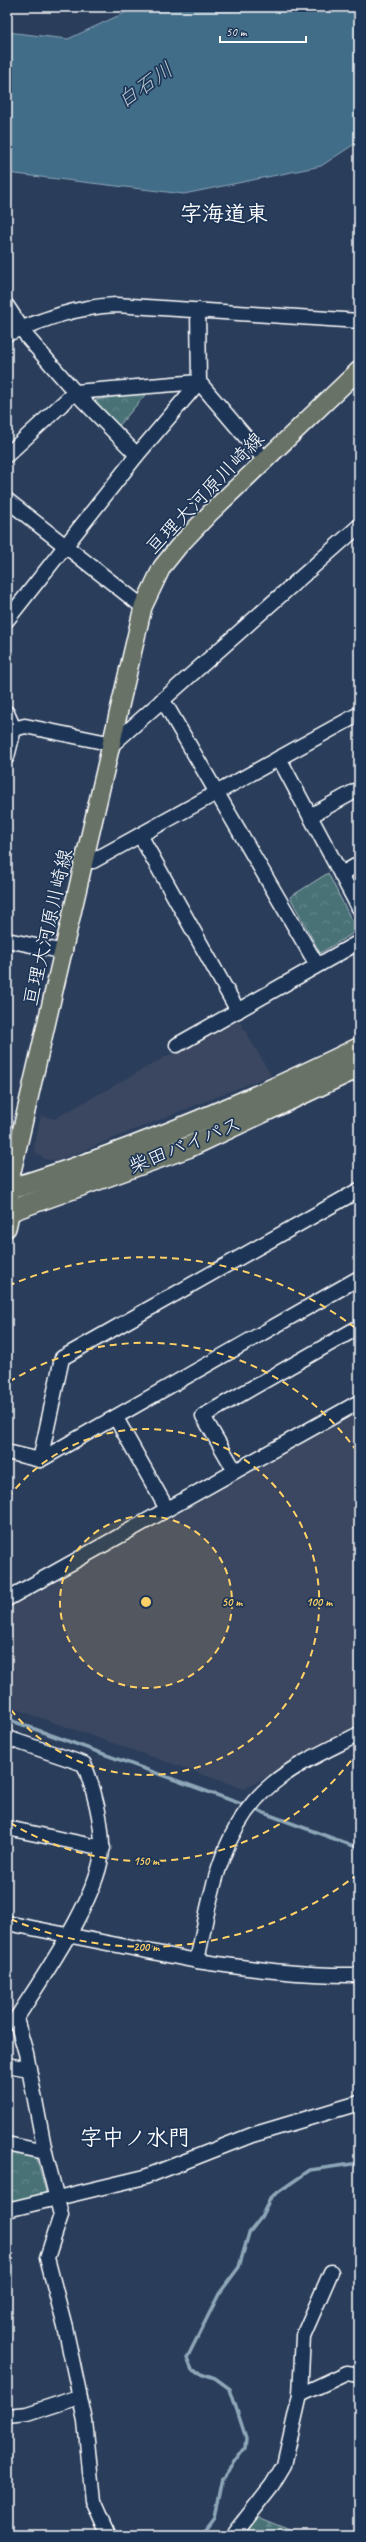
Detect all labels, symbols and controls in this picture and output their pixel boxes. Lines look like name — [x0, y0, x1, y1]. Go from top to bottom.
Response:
scale bar — [220, 18, 306, 44]
text: 50 m — [226, 24, 248, 40]
water label: 白石川 — [112, 56, 178, 114]
district label: 字海道東 — [180, 200, 268, 228]
street label: 亘理大河原川崎線 — [140, 427, 270, 559]
street label: 亘理大河原川崎線 — [18, 846, 78, 1008]
street label: 柴田バイパス — [125, 1111, 245, 1179]
text: 50 m — [222, 1594, 243, 1610]
text: 100 m — [306, 1594, 333, 1610]
centre of rings — [139, 1595, 153, 1609]
text: 150 m — [133, 1853, 160, 1869]
text: 200 m — [133, 1939, 160, 1955]
district label: 字中ノ水門 — [80, 2124, 190, 2152]

